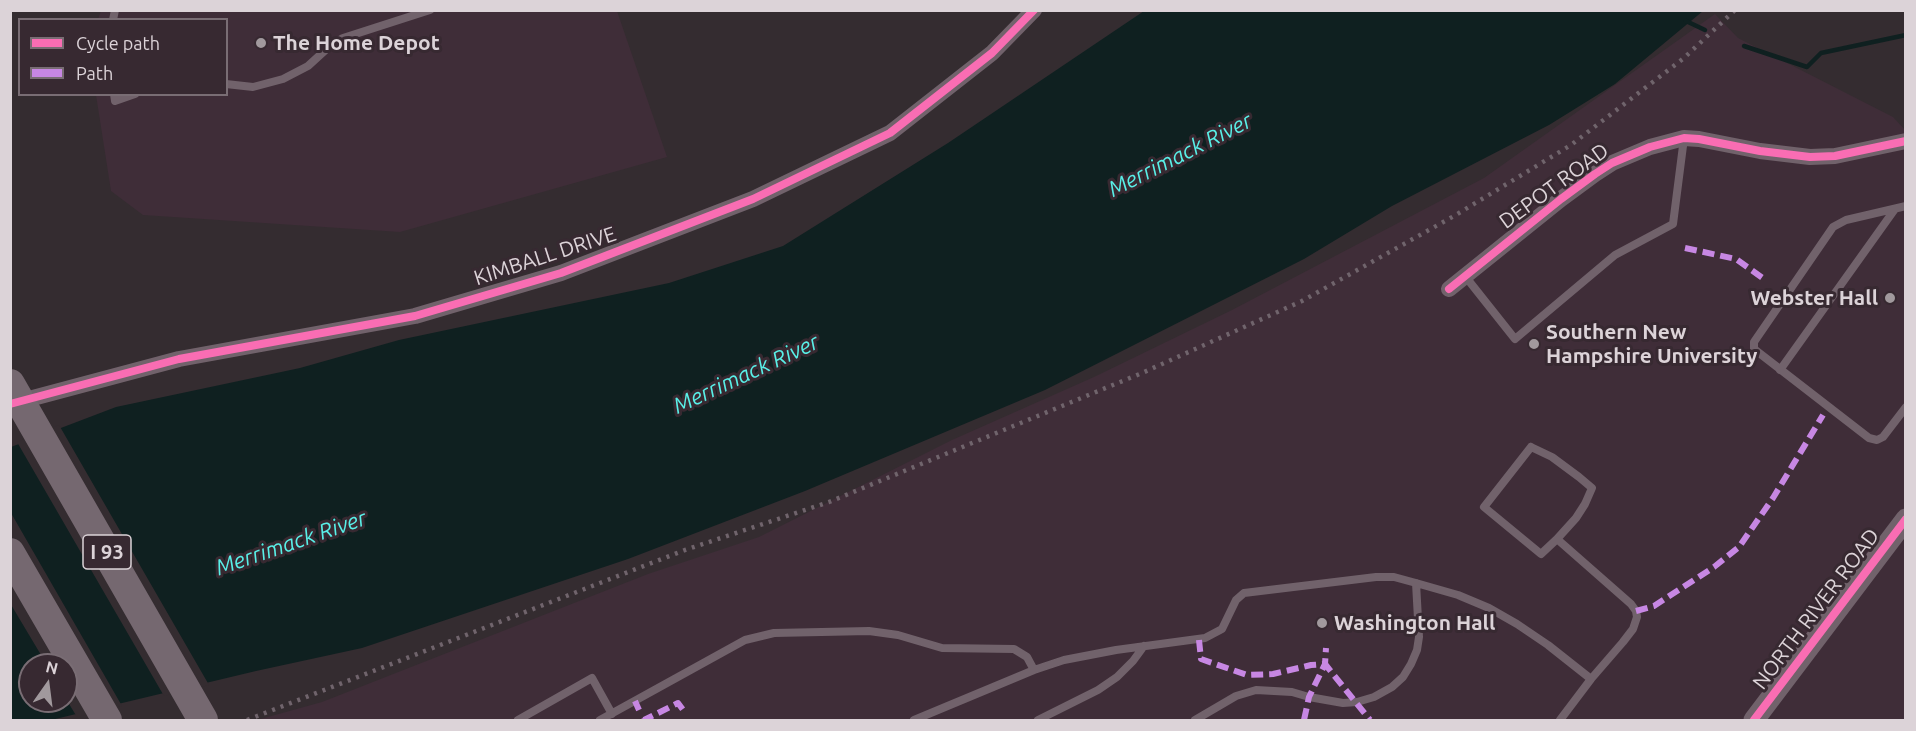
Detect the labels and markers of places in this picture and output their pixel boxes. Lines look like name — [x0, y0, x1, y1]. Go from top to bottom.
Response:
place label: The Home Depot — [273, 30, 440, 56]
marker: The Home Depot — [254, 36, 268, 50]
place label: Webster Hall — [1750, 285, 1878, 311]
marker: Webster Hall — [1883, 291, 1897, 305]
place label: Southern New Hampshire University — [1546, 319, 1757, 369]
marker: Southern New Hampshire University — [1527, 337, 1541, 351]
place label: Washington Hall — [1334, 610, 1495, 636]
marker: Washington Hall — [1315, 616, 1329, 630]

